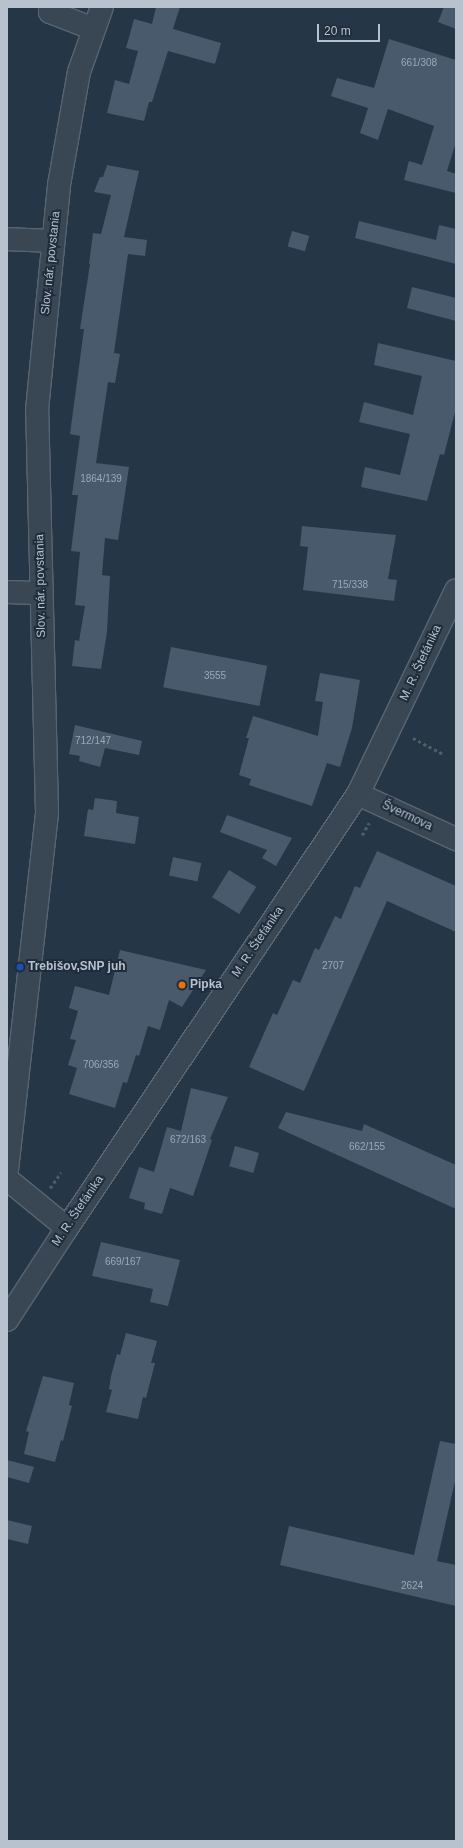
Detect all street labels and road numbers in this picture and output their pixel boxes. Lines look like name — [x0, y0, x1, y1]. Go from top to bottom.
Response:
street label: Slov. nár. povstania — [38, 211, 64, 315]
street label: Slov. nár. povstania — [33, 534, 49, 638]
street label: M. R. Štefánika — [397, 623, 445, 703]
street label: Švermova — [379, 798, 435, 834]
street label: M. R. Štefánika — [229, 904, 287, 980]
street label: M. R. Štefánika — [49, 1173, 107, 1249]

